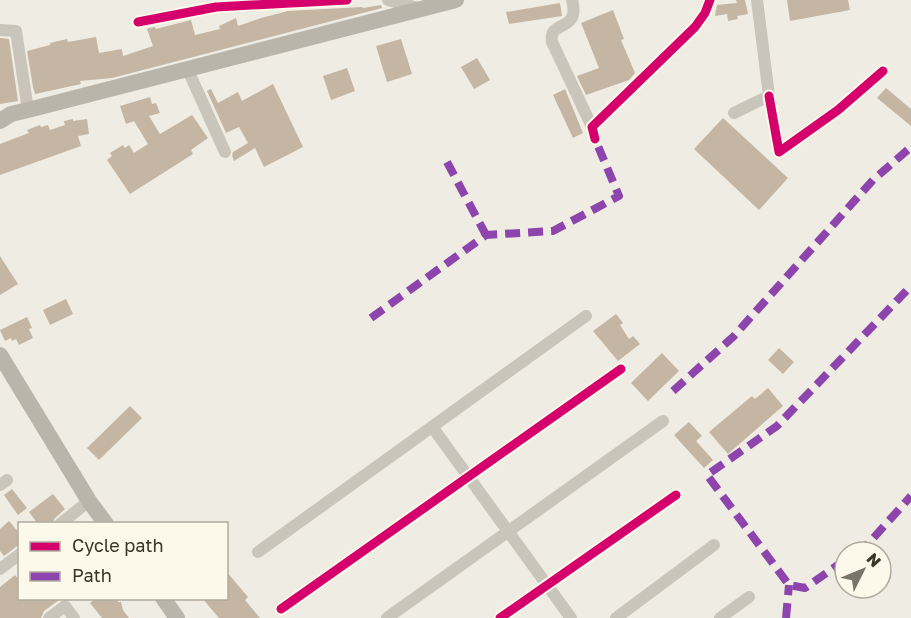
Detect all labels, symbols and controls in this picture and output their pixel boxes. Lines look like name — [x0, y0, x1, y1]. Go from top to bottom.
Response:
legend — [18, 522, 228, 600]
text: Cycle path — [72, 534, 164, 556]
north arrow — [833, 540, 893, 600]
text: N — [863, 548, 885, 571]
text: Path — [72, 564, 112, 586]

